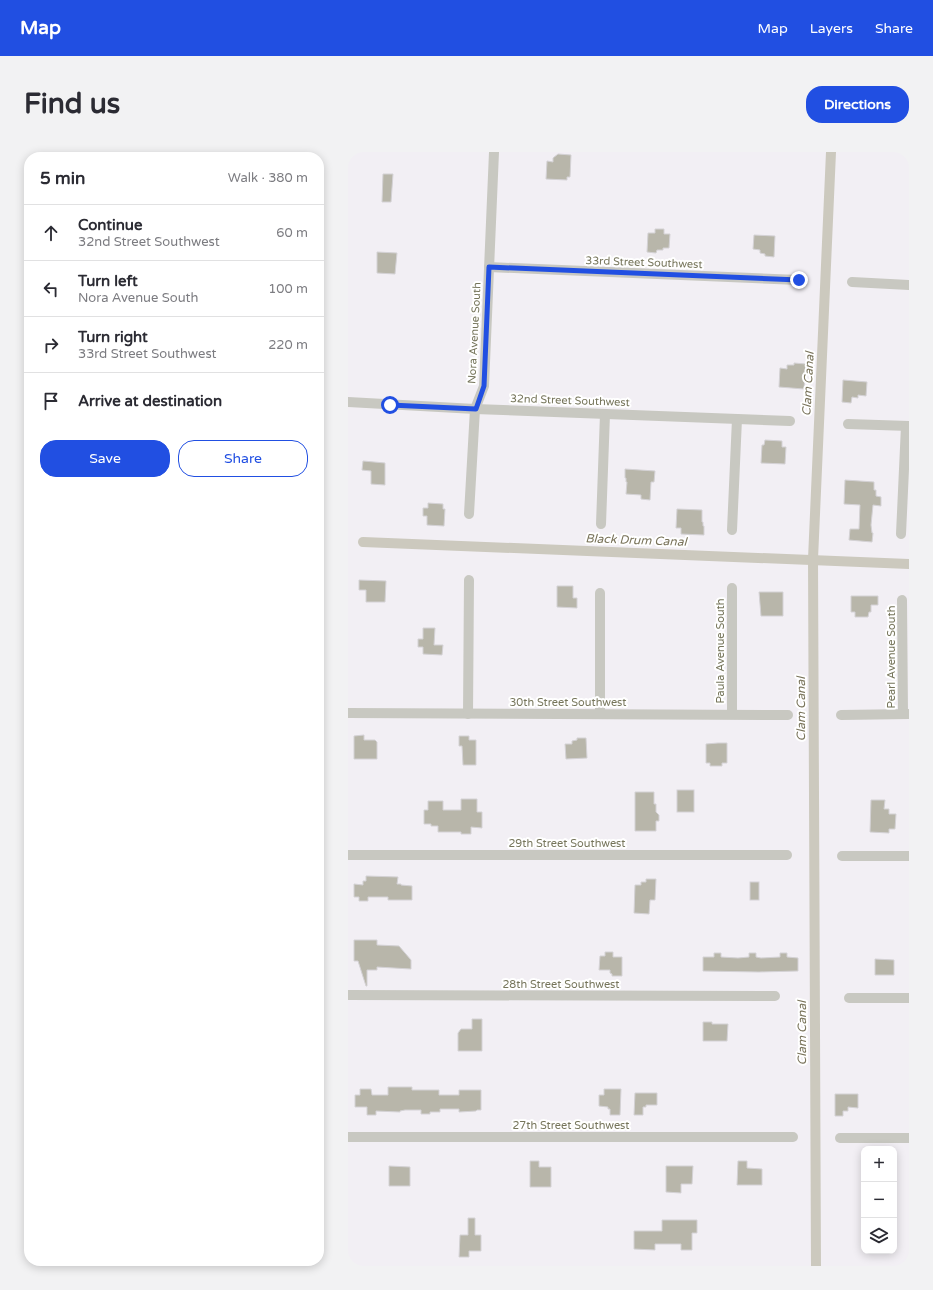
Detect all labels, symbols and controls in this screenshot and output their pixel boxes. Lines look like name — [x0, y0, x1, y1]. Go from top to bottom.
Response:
text: Map — [20, 17, 61, 39]
text: Map — [758, 20, 788, 37]
text: Layers — [810, 20, 853, 37]
text: Share — [875, 20, 913, 37]
button: Directions — [806, 86, 909, 123]
text: Find us — [24, 87, 120, 121]
text: 5 min — [40, 168, 85, 189]
text: Walk · 380 m — [228, 170, 308, 186]
text: Continue — [78, 216, 142, 234]
icon: ahead — [40, 222, 62, 244]
text: 60 m — [276, 225, 308, 241]
text: 32nd Street Southwest — [78, 234, 220, 250]
street label: 33rd Street Southwest — [585, 254, 703, 271]
route end — [790, 271, 808, 289]
text: Turn left — [78, 272, 138, 290]
icon: left — [40, 278, 62, 300]
text: 100 m — [268, 281, 308, 297]
street label: Nora Avenue South — [465, 282, 484, 384]
text: Nora Avenue South — [78, 290, 198, 306]
text: Turn right — [78, 328, 148, 346]
icon: right — [40, 334, 62, 356]
text: 220 m — [268, 337, 308, 353]
text: 33rd Street Southwest — [78, 346, 217, 362]
water label: Clam Canal — [799, 350, 817, 416]
icon: arrive — [40, 390, 62, 412]
text: Arrive at destination — [78, 392, 222, 410]
street label: 32nd Street Southwest — [510, 392, 630, 409]
route start — [381, 396, 399, 414]
button: Save — [40, 440, 170, 477]
button: Share — [178, 440, 308, 477]
water label: Black Drum Canal — [585, 531, 689, 549]
street label: Paula Avenue South — [714, 598, 727, 704]
street label: Pearl Avenue South — [885, 606, 898, 708]
water label: Clam Canal — [794, 675, 808, 741]
street label: 30th Street Southwest — [509, 696, 627, 709]
street label: 29th Street Southwest — [508, 837, 626, 850]
street label: 28th Street Southwest — [502, 978, 620, 991]
water label: Clam Canal — [795, 999, 809, 1065]
street label: 27th Street Southwest — [512, 1119, 630, 1132]
map controls — [861, 1146, 897, 1254]
button: + — [861, 1146, 897, 1182]
button: − — [861, 1182, 897, 1218]
button: layers — [861, 1218, 897, 1254]

